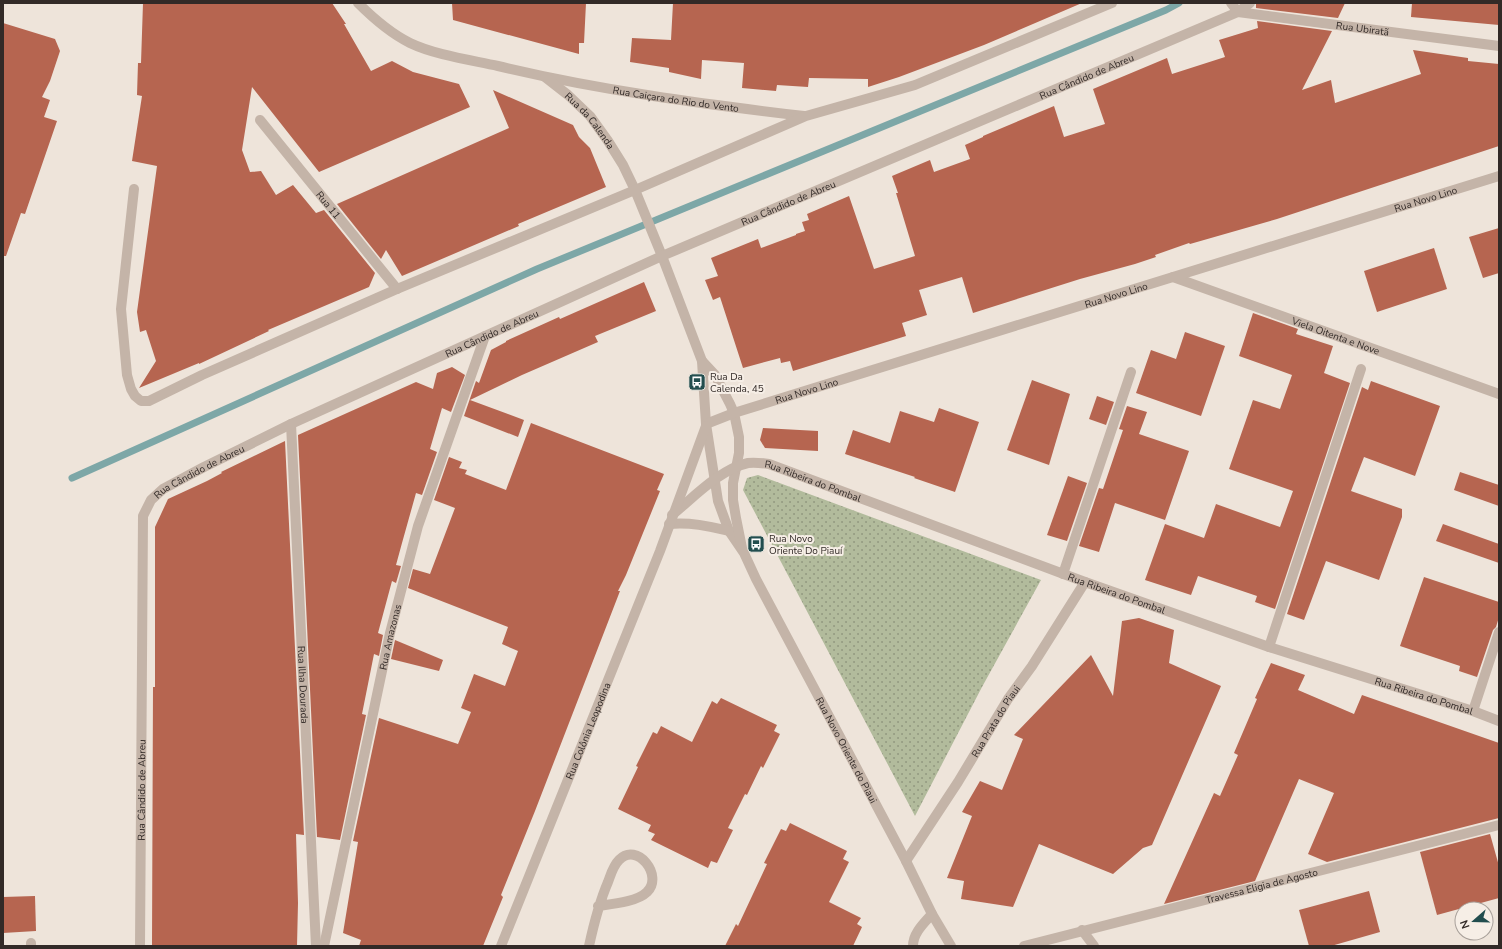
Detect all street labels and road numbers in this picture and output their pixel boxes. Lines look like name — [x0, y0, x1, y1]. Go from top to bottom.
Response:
street label: Rua Ubiratã — [1335, 19, 1390, 40]
street label: Rua Cândido de Abreu — [1037, 51, 1136, 103]
street label: Rua Caiçara do Rio do Vento — [612, 83, 740, 116]
street label: Rua da Calenda — [561, 90, 617, 152]
street label: Rua Cândido de Abreu — [739, 177, 838, 230]
street label: Rua Novo Lino — [1393, 183, 1459, 216]
street label: Rua 11 — [312, 188, 343, 222]
street label: Rua Novo Lino — [1083, 279, 1150, 312]
street label: Rua Cândido de Abreu — [443, 307, 541, 361]
street label: Viela Oitenta e Nove — [1289, 314, 1381, 359]
street label: Rua Novo Lino — [774, 375, 841, 408]
street label: Rua Cândido de Abreu — [151, 442, 247, 502]
street label: Rua Ribeira do Pombal — [764, 457, 863, 506]
street label: Rua Ribeira do Pombal — [1066, 570, 1167, 618]
street label: Rua Amazonas — [376, 603, 405, 671]
street label: Rua Ilha Dourada — [294, 645, 311, 724]
street label: Rua Ribeira do Pombal — [1373, 675, 1475, 719]
street label: Rua Colônia Leopodina — [563, 681, 614, 782]
street label: Rua Prata do Piaui — [968, 683, 1024, 760]
street label: Rua Novo Oriente do Piaui — [812, 695, 880, 806]
street label: Rua Cândido de Abreu — [135, 739, 149, 841]
street label: Travessa Eligia de Agosto — [1204, 865, 1320, 908]

